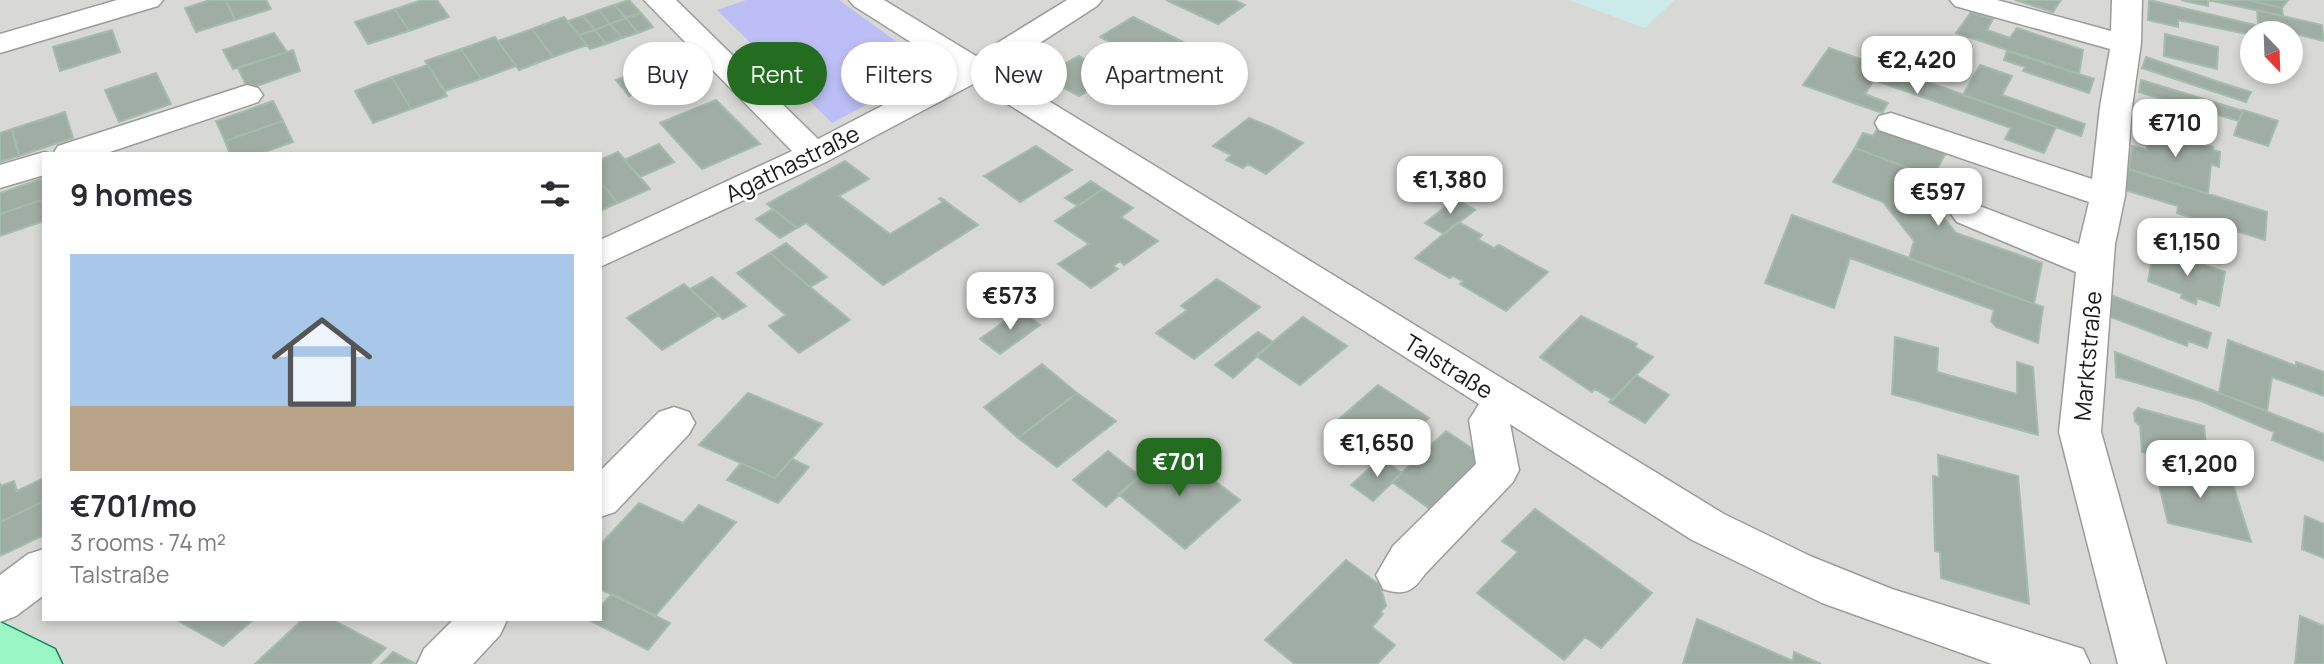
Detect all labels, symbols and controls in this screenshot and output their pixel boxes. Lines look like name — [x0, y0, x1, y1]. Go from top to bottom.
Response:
north arrow — [2240, 21, 2303, 84]
map controls — [2240, 21, 2303, 84]
pin: €2,420 — [1860, 36, 1974, 96]
chip: Buy — [623, 42, 713, 105]
chip: Rent — [727, 42, 827, 105]
chip: Filters — [841, 42, 957, 105]
chip: New — [971, 42, 1067, 105]
chip: Apartment — [1081, 42, 1248, 105]
text: €2,420 — [1877, 43, 1957, 75]
pin: €710 — [2134, 100, 2216, 159]
text: €710 — [2148, 106, 2202, 138]
street label: Agathastraße — [720, 117, 864, 209]
pin: €1,380 — [1393, 156, 1507, 216]
text: €1,380 — [1413, 163, 1487, 195]
pin: €597 — [1897, 168, 1979, 228]
text: 9 homes — [70, 174, 193, 215]
icon: filters — [536, 175, 574, 213]
text: €597 — [1910, 175, 1966, 207]
pin: €1,150 — [2130, 218, 2244, 278]
text: €1,150 — [2153, 225, 2221, 257]
pin: €573 — [969, 272, 1051, 332]
text: €573 — [983, 279, 1037, 311]
street label: Marktstraße — [2065, 290, 2109, 422]
icon: home — [259, 299, 385, 425]
street label: Talstraße — [1398, 326, 1500, 406]
pin: €1,650 — [1320, 420, 1434, 479]
text: €1,650 — [1340, 426, 1414, 458]
pin: €701 — [1138, 438, 1220, 498]
pin: €1,200 — [2143, 440, 2257, 500]
text: €701 — [1152, 445, 1206, 477]
text: €1,200 — [2162, 447, 2238, 479]
text: €701/mo — [70, 485, 197, 526]
text: 3 rooms · 74 m² — [70, 526, 226, 558]
text: Talstraße — [70, 558, 169, 590]

